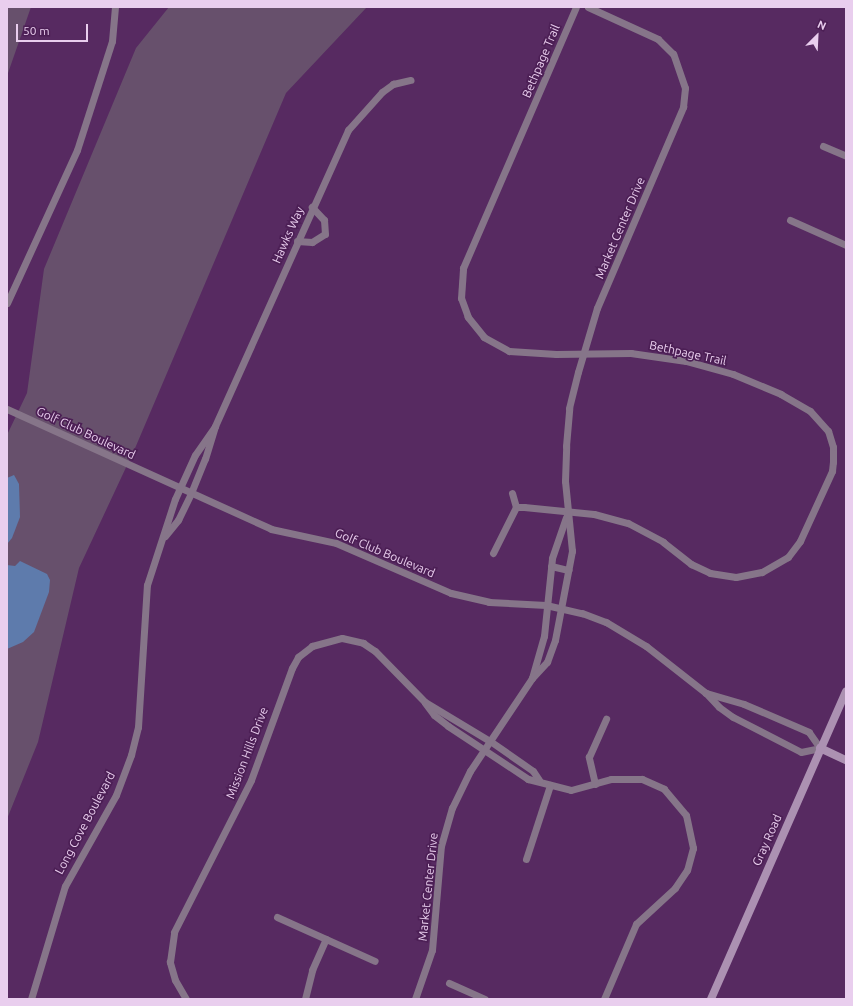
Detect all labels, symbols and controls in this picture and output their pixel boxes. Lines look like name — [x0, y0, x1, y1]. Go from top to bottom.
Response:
scale bar — [18, 16, 90, 42]
north arrow — [797, 16, 837, 56]
text: N — [816, 18, 828, 32]
street label: Bethpage Trail — [519, 22, 563, 100]
text: 50 m — [23, 24, 50, 37]
street label: Market Center Drive — [592, 175, 648, 281]
street label: Hawks Way — [269, 204, 307, 266]
street label: Bethpage Trail — [648, 338, 728, 368]
street label: Golf Club Boulevard — [34, 404, 138, 462]
street label: Golf Club Boulevard — [333, 525, 437, 581]
street label: Mission Hills Drive — [223, 705, 271, 801]
street label: Long Cove Boulevard — [52, 769, 118, 877]
street label: Gray Road — [749, 812, 785, 868]
street label: Market Center Drive — [415, 832, 441, 942]

